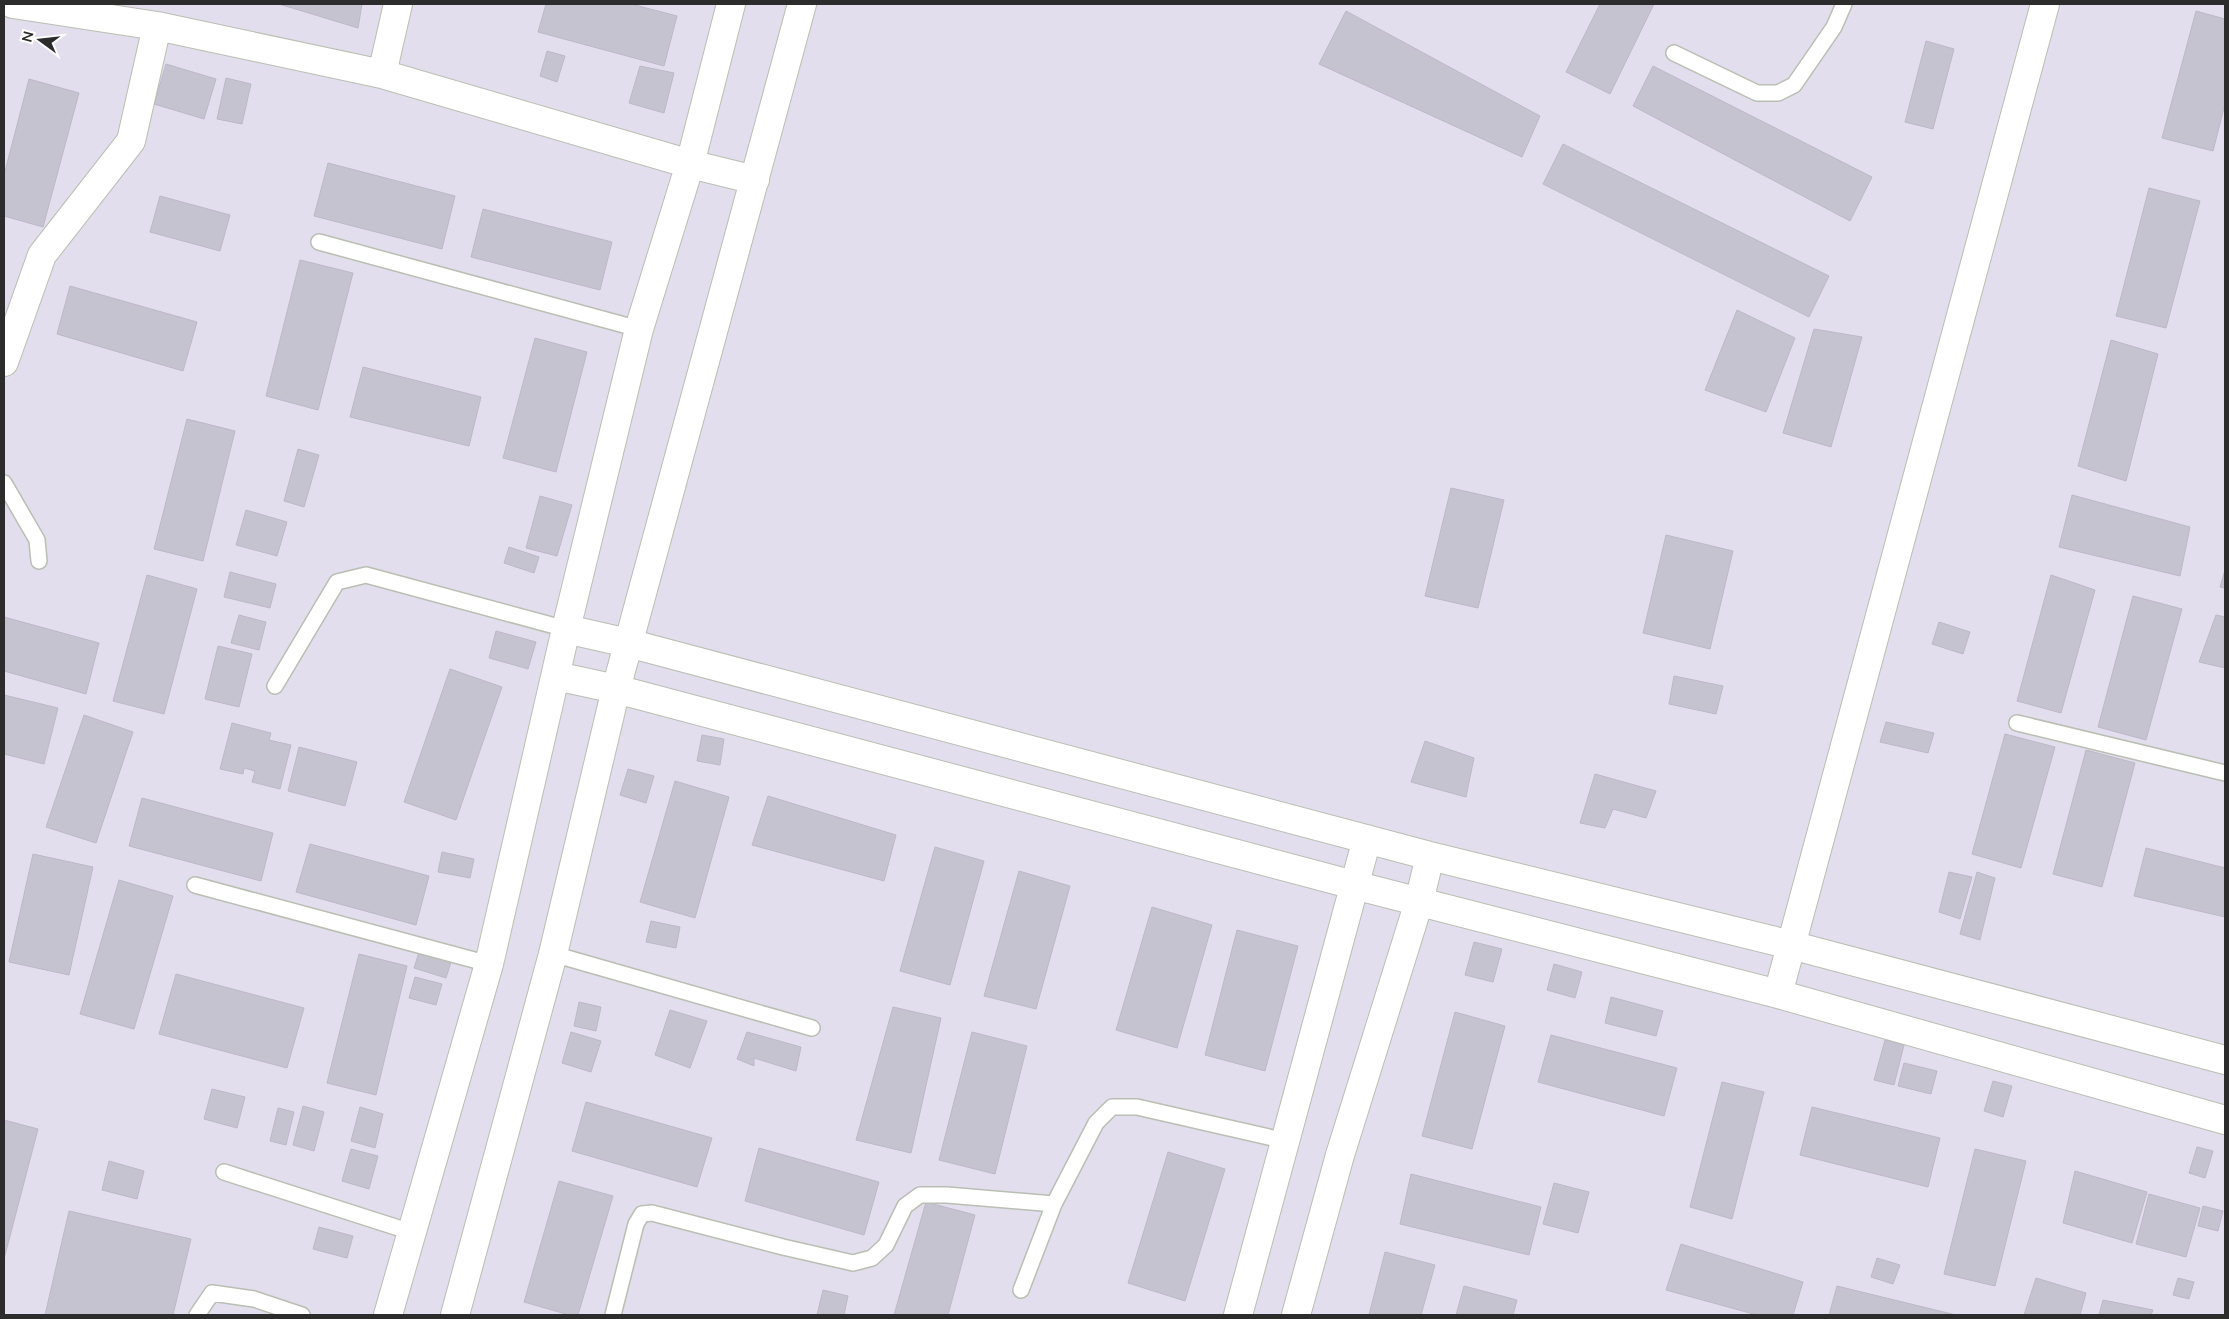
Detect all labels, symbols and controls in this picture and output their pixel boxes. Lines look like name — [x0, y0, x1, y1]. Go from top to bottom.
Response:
north arrow — [15, 15, 65, 65]
text: N — [17, 29, 38, 44]

